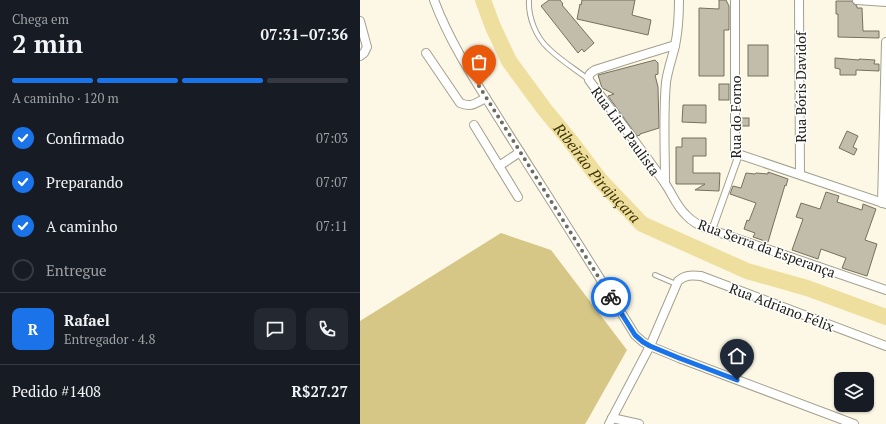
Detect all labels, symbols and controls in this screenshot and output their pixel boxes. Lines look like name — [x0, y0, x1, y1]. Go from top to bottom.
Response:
text: Chega em — [12, 10, 69, 28]
text: 07:31–07:36 — [261, 24, 348, 44]
text: 2 min — [12, 26, 83, 60]
street label: Rua Bóris Davidof — [791, 30, 810, 143]
pin — [462, 45, 496, 86]
icon: bag — [468, 51, 490, 73]
street label: Rua do Forno — [726, 75, 745, 159]
street label: Rua Lira Paulista — [587, 83, 665, 179]
text: A caminho · 120 m — [12, 89, 119, 107]
water label: Ribeirão Pirajuçara — [549, 118, 645, 227]
icon: check — [12, 127, 34, 149]
text: Confirmado — [46, 128, 124, 148]
text: 07:03 — [316, 129, 348, 147]
icon: check — [12, 171, 34, 193]
text: Preparando — [46, 172, 123, 192]
text: 07:07 — [316, 173, 348, 191]
street label: Rua Serra da Esperança — [696, 214, 838, 282]
icon: check — [12, 215, 34, 237]
text: A caminho — [46, 216, 118, 236]
text: 07:11 — [316, 217, 348, 235]
text: Entregue — [46, 260, 107, 280]
courier — [591, 277, 631, 317]
street label: Rua Adriano Félix — [727, 278, 838, 336]
icon: bike — [600, 286, 622, 308]
button: chat — [254, 308, 296, 350]
button: phone — [306, 308, 348, 350]
text: Rafael — [64, 310, 110, 330]
text: R — [28, 319, 38, 339]
text: Entregador · 4.8 — [64, 330, 155, 348]
pin — [720, 339, 754, 380]
icon: home — [726, 345, 748, 367]
map controls — [834, 372, 874, 412]
button: layers — [834, 372, 874, 412]
text: Pedido #1408 — [12, 381, 101, 401]
text: R$27.27 — [292, 381, 348, 401]

